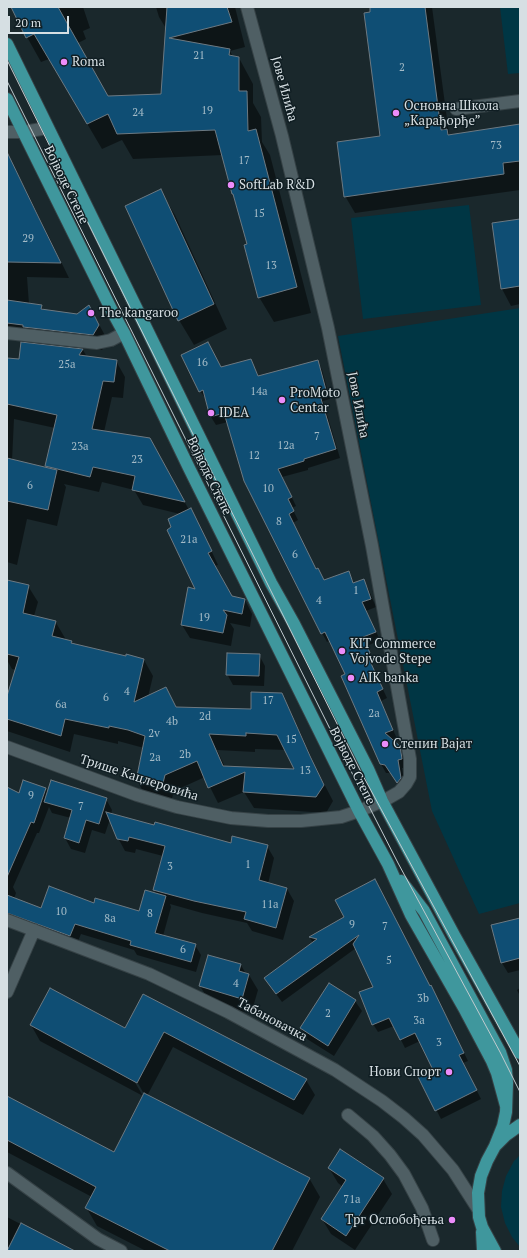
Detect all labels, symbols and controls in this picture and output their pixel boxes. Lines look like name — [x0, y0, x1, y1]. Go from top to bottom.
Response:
scale bar — [10, 8, 71, 34]
text: 20 m — [15, 15, 41, 30]
house number: 21 — [193, 49, 205, 63]
place label: Roma — [72, 54, 105, 70]
street label: Јове Илића — [268, 55, 300, 123]
marker: Roma — [59, 57, 69, 67]
house number: 2 — [399, 61, 405, 75]
place label: Основна Школа „Карађорђе” — [404, 98, 499, 129]
house number: 19 — [201, 104, 213, 118]
house number: 24 — [132, 106, 144, 120]
marker: Основна Школа „Карађорђе” — [391, 108, 401, 118]
house number: 73 — [490, 139, 502, 153]
street label: Војводе Степе — [40, 143, 92, 227]
house number: 17 — [238, 154, 250, 168]
place label: SoftLab R&D — [239, 177, 315, 193]
marker: SoftLab R&D — [226, 180, 236, 190]
house number: 15 — [253, 207, 265, 221]
house number: 29 — [22, 232, 34, 246]
house number: 13 — [265, 259, 277, 273]
place label: The kangaroo — [99, 305, 178, 321]
marker: The kangaroo — [86, 308, 96, 318]
house number: 16 — [196, 356, 208, 370]
house number: 25a — [58, 358, 76, 372]
street label: Јове Илића — [344, 371, 372, 439]
house number: 14a — [250, 385, 268, 399]
place label: ProMoto Centar — [290, 385, 340, 416]
marker: ProMoto Centar — [277, 395, 287, 405]
place label: IDEA — [219, 405, 249, 421]
marker: IDEA — [206, 408, 216, 418]
house number: 7 — [314, 430, 320, 444]
street label: Војводе Степе — [183, 434, 235, 518]
house number: 12a — [277, 439, 295, 453]
house number: 23a — [71, 440, 89, 454]
house number: 12 — [248, 449, 260, 463]
house number: 23 — [131, 453, 143, 467]
house number: 6 — [27, 479, 33, 493]
house number: 10 — [262, 482, 274, 496]
house number: 8 — [276, 515, 282, 529]
house number: 21a — [180, 533, 198, 547]
house number: 6 — [292, 548, 298, 562]
house number: 1 — [353, 584, 359, 598]
house number: 4 — [316, 594, 322, 608]
house number: 19 — [198, 611, 210, 625]
place label: KIT Commerce Vojvode Stepe — [350, 636, 436, 667]
marker: KIT Commerce Vojvode Stepe — [337, 646, 347, 656]
place label: AIK banka — [359, 670, 419, 686]
marker: AIK banka — [346, 673, 356, 683]
house number: 4 — [124, 685, 130, 699]
house number: 6 — [103, 691, 109, 705]
house number: 17 — [262, 694, 274, 708]
house number: 6a — [55, 698, 67, 712]
house number: 2a — [368, 707, 380, 721]
house number: 2d — [199, 710, 211, 724]
house number: 4b — [166, 715, 178, 729]
street label: Војводе Степе — [326, 724, 378, 808]
house number: 2v — [148, 727, 160, 741]
house number: 15 — [285, 733, 297, 747]
place label: Степин Вајат — [393, 736, 472, 752]
marker: Степин Вајат — [380, 739, 390, 749]
house number: 2b — [179, 748, 191, 762]
street label: Трише Кацлеровића — [78, 751, 200, 805]
house number: 2a — [149, 751, 161, 765]
house number: 13 — [299, 764, 311, 778]
house number: 9 — [28, 789, 34, 803]
house number: 7 — [78, 800, 84, 814]
house number: 1 — [245, 858, 251, 872]
house number: 3 — [167, 860, 173, 874]
house number: 11a — [261, 898, 279, 912]
house number: 10 — [55, 905, 67, 919]
house number: 8 — [147, 907, 153, 921]
house number: 8a — [104, 912, 116, 926]
house number: 9 — [349, 918, 355, 932]
house number: 7 — [382, 920, 388, 934]
house number: 6 — [180, 943, 186, 957]
house number: 5 — [386, 954, 392, 968]
house number: 4 — [233, 977, 239, 991]
house number: 3b — [417, 992, 429, 1006]
street label: Табановачка — [234, 995, 310, 1045]
house number: 2 — [325, 1007, 331, 1021]
house number: 3a — [413, 1014, 425, 1028]
house number: 3 — [436, 1036, 442, 1050]
place label: Нови Спорт — [369, 1064, 441, 1080]
marker: Нови Спорт — [444, 1067, 454, 1077]
house number: 71a — [343, 1193, 361, 1207]
place label: Трг Ослобођења — [345, 1212, 444, 1228]
marker: Трг Ослобођења — [447, 1215, 457, 1225]

